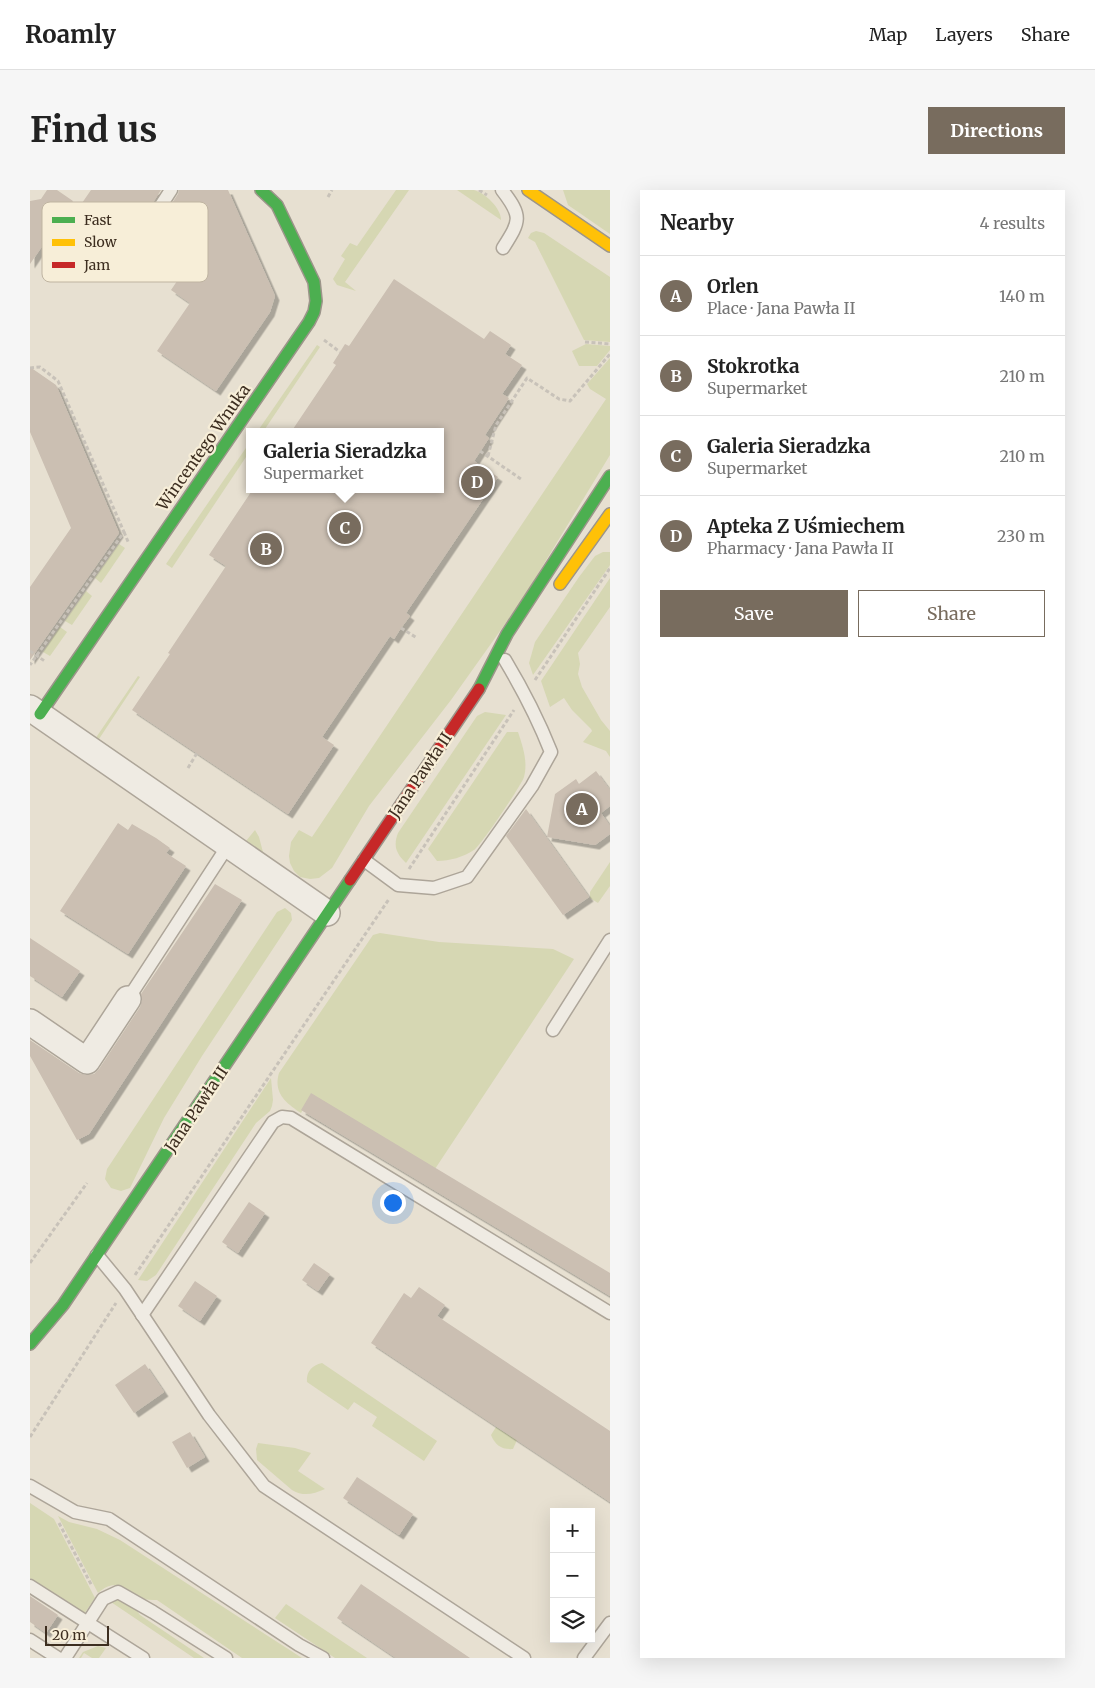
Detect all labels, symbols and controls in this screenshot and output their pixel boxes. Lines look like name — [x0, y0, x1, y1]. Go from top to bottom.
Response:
text: Roamly — [25, 19, 116, 50]
text: Map — [869, 23, 907, 46]
text: Layers — [935, 23, 993, 46]
text: Share — [1021, 23, 1070, 46]
button: Directions — [928, 107, 1065, 154]
text: Find us — [30, 108, 157, 152]
legend — [42, 202, 208, 282]
text: Nearby — [660, 209, 734, 236]
text: Fast — [84, 211, 112, 229]
text: 4 results — [979, 213, 1045, 233]
text: Slow — [84, 233, 117, 251]
text: Jam — [83, 256, 110, 274]
text: Orlen — [707, 274, 759, 298]
text: A — [670, 286, 682, 306]
text: 140 m — [999, 286, 1045, 306]
text: Place · Jana Pawła II — [707, 298, 855, 318]
text: Stokrotka — [707, 354, 800, 378]
text: B — [670, 366, 682, 386]
text: 210 m — [1000, 366, 1045, 386]
text: Supermarket — [707, 378, 808, 398]
street label: Wincentego Wnuka — [151, 380, 254, 515]
popup — [246, 428, 444, 493]
text: Galeria Sieradzka — [707, 434, 871, 458]
text: Galeria Sieradzka — [263, 439, 427, 463]
text: C — [671, 446, 681, 466]
text: 210 m — [1000, 446, 1045, 466]
text: Supermarket — [707, 458, 808, 478]
text: Supermarket — [263, 463, 364, 483]
pin: D — [461, 463, 493, 501]
pin: C — [329, 509, 361, 547]
text: Apteka Z Uśmiechem — [707, 514, 905, 538]
text: D — [670, 526, 682, 546]
text: 230 m — [997, 526, 1045, 546]
pin: B — [250, 530, 282, 568]
text: Pharmacy · Jana Pawła II — [707, 538, 894, 558]
button: Save — [660, 590, 848, 637]
button: Share — [858, 590, 1045, 637]
street label: Jana Pawła II — [383, 728, 456, 822]
pin: A — [566, 790, 598, 828]
street label: Jana Pawła II — [159, 1062, 232, 1156]
your location — [380, 1190, 406, 1216]
map controls — [550, 1508, 595, 1643]
button: + — [550, 1508, 595, 1553]
button: − — [550, 1553, 595, 1598]
button: layers — [550, 1598, 595, 1643]
scale bar — [45, 1623, 109, 1646]
text: 20 m — [52, 1626, 86, 1644]

